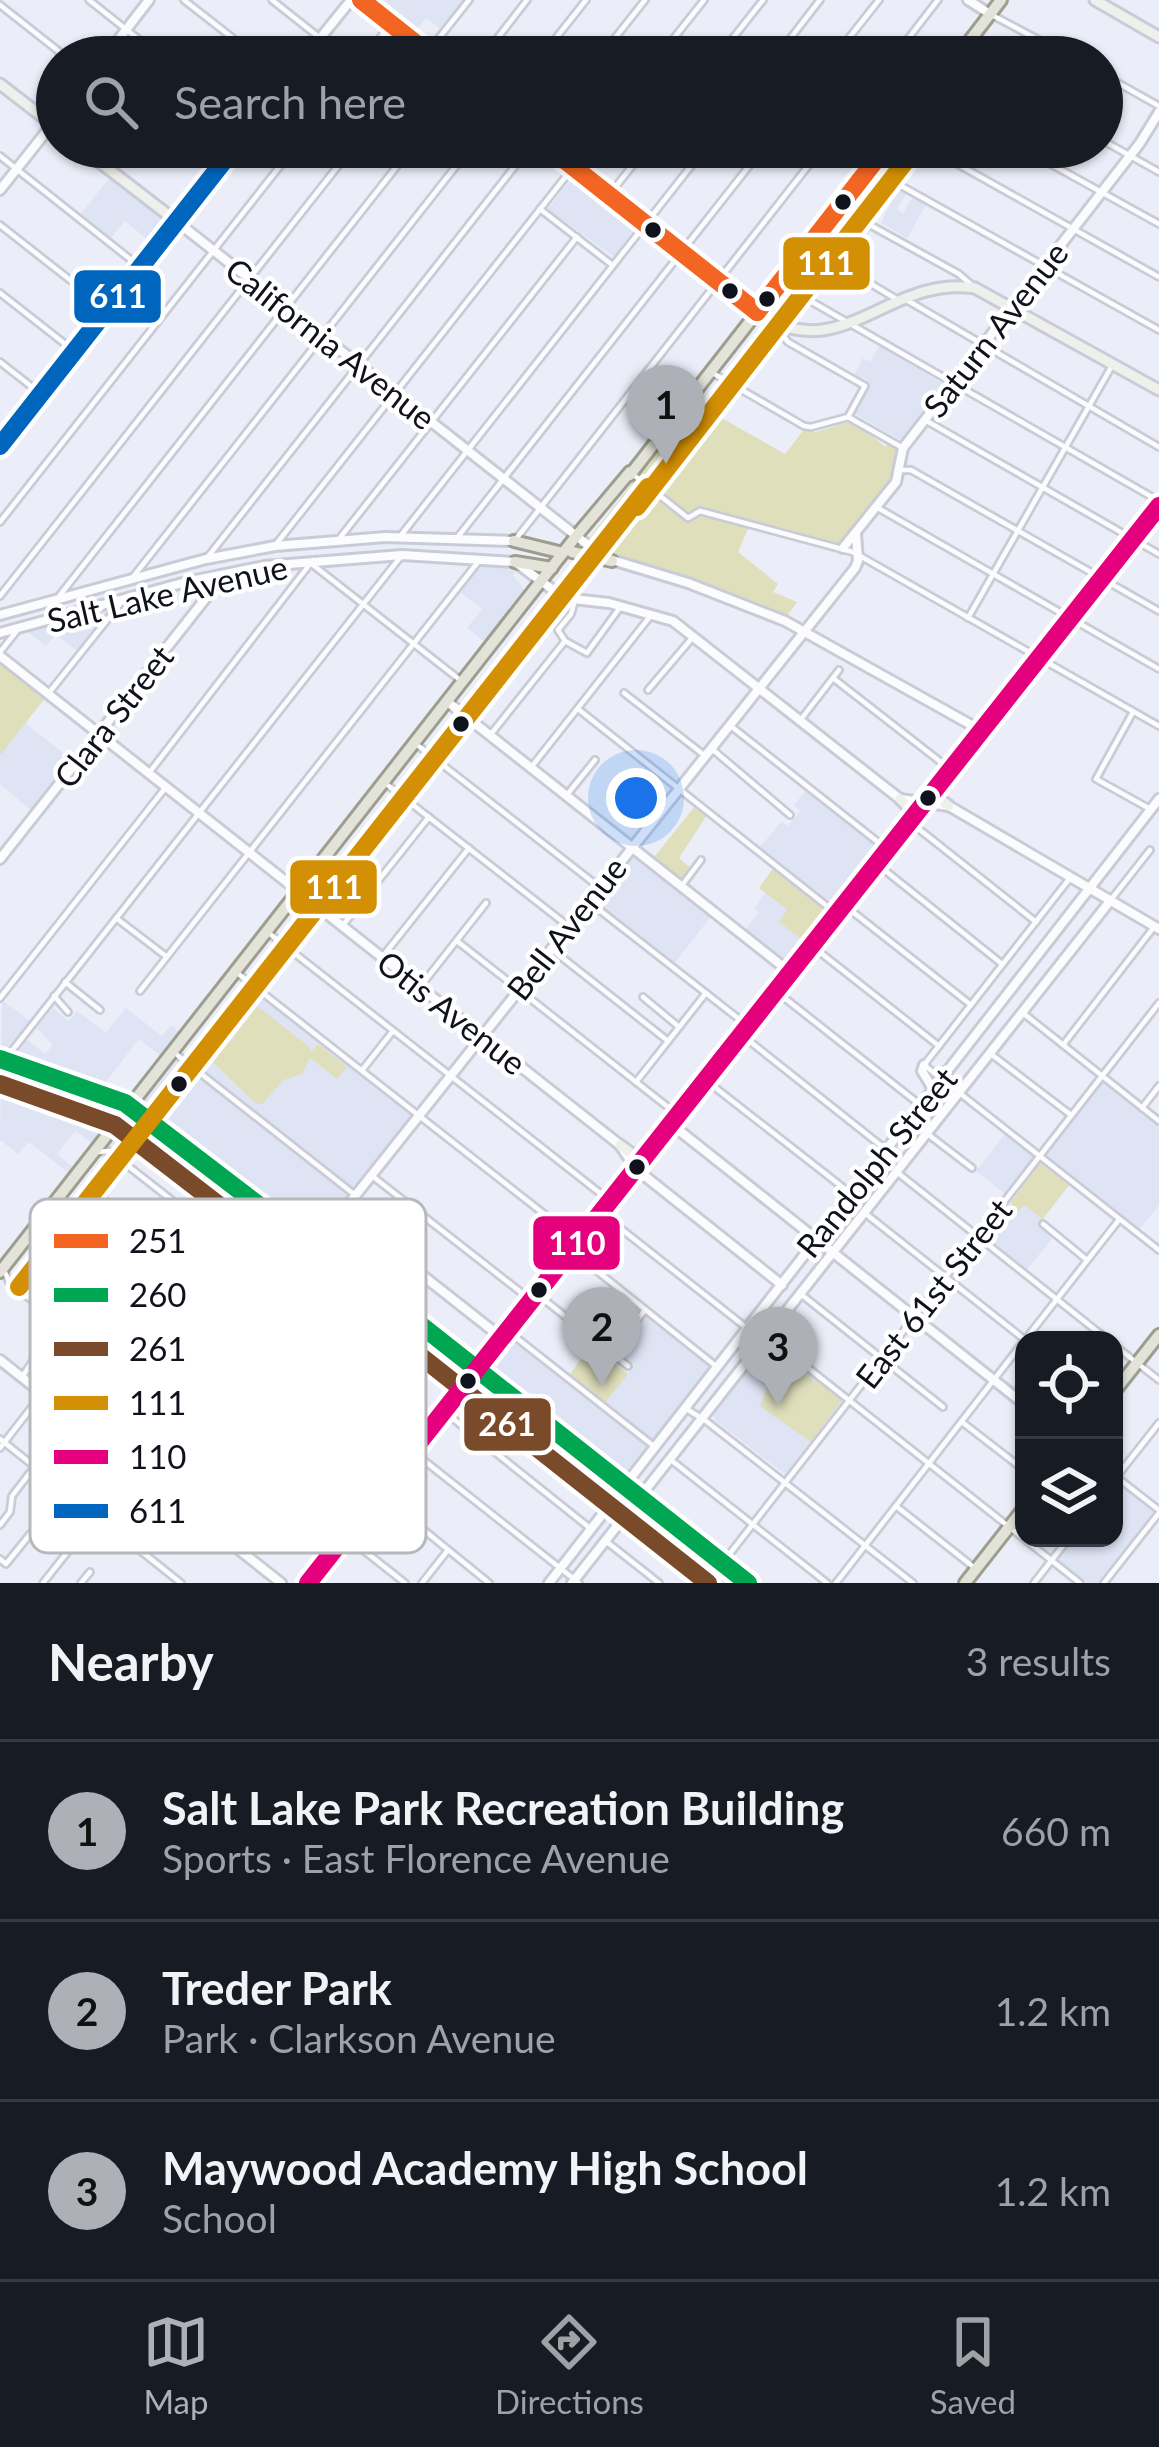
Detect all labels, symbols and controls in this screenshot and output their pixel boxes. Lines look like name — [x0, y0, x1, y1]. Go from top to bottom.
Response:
search box — [36, 36, 1123, 168]
icon: search — [78, 69, 144, 135]
text: Search here — [174, 75, 406, 129]
unlabelled marker — [832, 191, 854, 213]
unlabelled marker — [642, 219, 664, 241]
street label: Saturn Avenue — [914, 234, 1076, 424]
line badge: 111 — [781, 235, 872, 292]
text: 111 — [797, 242, 855, 282]
street label: California Avenue — [218, 249, 444, 437]
line badge: 611 — [72, 268, 163, 325]
text: 611 — [89, 275, 147, 315]
unlabelled marker — [719, 280, 741, 302]
unlabelled marker — [756, 288, 778, 310]
pin: 1 — [627, 365, 705, 464]
street label: Salt Lake Avenue — [43, 546, 291, 640]
street label: Clara Street — [45, 637, 181, 795]
unlabelled marker — [450, 713, 472, 735]
your location — [606, 768, 666, 828]
unlabelled marker — [917, 787, 939, 809]
street label: Bell Avenue — [498, 848, 634, 1008]
line badge: 111 — [288, 858, 379, 916]
text: 111 — [305, 866, 363, 906]
street label: Otis Avenue — [370, 942, 534, 1082]
street label: Randolph Street — [787, 1059, 965, 1265]
unlabelled marker — [168, 1073, 190, 1095]
unlabelled marker — [626, 1156, 648, 1178]
street label: East 61st Street — [847, 1190, 1020, 1396]
legend — [30, 1199, 426, 1553]
line badge: 110 — [531, 1214, 622, 1272]
text: 251 — [129, 1220, 186, 1260]
text: 110 — [548, 1222, 606, 1262]
text: 260 — [129, 1274, 186, 1314]
unlabelled marker — [528, 1279, 550, 1301]
pin: 2 — [563, 1287, 641, 1386]
pin: 3 — [739, 1307, 817, 1406]
text: 261 — [129, 1328, 186, 1368]
map controls — [1015, 1331, 1123, 1547]
button: locate — [1015, 1331, 1123, 1439]
unlabelled marker — [457, 1370, 479, 1392]
text: 111 — [129, 1382, 186, 1422]
line badge: 261 — [462, 1396, 553, 1453]
text: 261 — [478, 1403, 536, 1443]
text: 110 — [129, 1436, 186, 1476]
button: layers — [1015, 1439, 1123, 1547]
text: 611 — [129, 1490, 186, 1530]
text: Nearby — [48, 1631, 214, 1692]
text: 3 results — [966, 1638, 1111, 1684]
text: Salt Lake Park Recreation Building — [162, 1781, 844, 1835]
text: 1 — [76, 1808, 98, 1854]
text: 660 m — [1001, 1808, 1111, 1854]
text: Sports · East Florence Avenue — [162, 1835, 670, 1881]
text: Treder Park — [162, 1961, 392, 2015]
text: 2 — [76, 1988, 98, 2034]
text: 1.2 km — [995, 1988, 1111, 2034]
text: Park · Clarkson Avenue — [162, 2015, 556, 2061]
text: Maywood Academy High School — [162, 2141, 808, 2195]
text: 3 — [76, 2168, 98, 2214]
text: 1.2 km — [995, 2168, 1111, 2214]
text: School — [162, 2195, 277, 2241]
tab: Map — [143, 2309, 209, 2421]
tab: Directions — [495, 2309, 644, 2421]
tab: Saved — [930, 2309, 1016, 2421]

